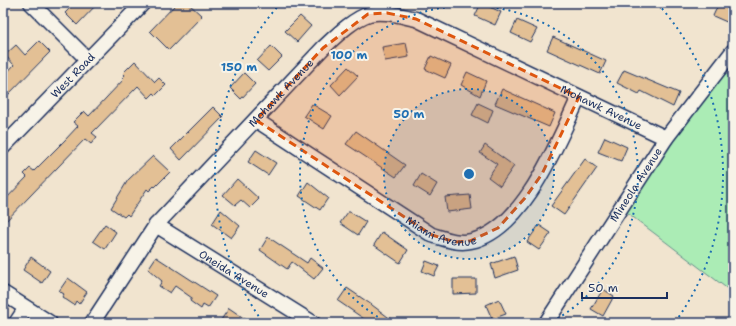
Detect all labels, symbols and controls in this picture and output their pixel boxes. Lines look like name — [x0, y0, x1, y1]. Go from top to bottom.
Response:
text: 100 m — [331, 47, 368, 63]
street label: West Road — [47, 49, 98, 101]
street label: Mohawk Avenue — [245, 55, 317, 130]
text: 150 m — [221, 59, 257, 75]
street label: Mohawk Avenue — [558, 81, 645, 133]
text: 50 m — [394, 106, 425, 122]
street label: Mineola Avenue — [606, 145, 665, 225]
centre of rings — [462, 167, 476, 181]
street label: Miami Avenue — [403, 212, 478, 250]
street label: Oneida Avenue — [196, 246, 272, 301]
scale bar — [582, 274, 667, 300]
text: 50 m — [588, 280, 618, 296]

